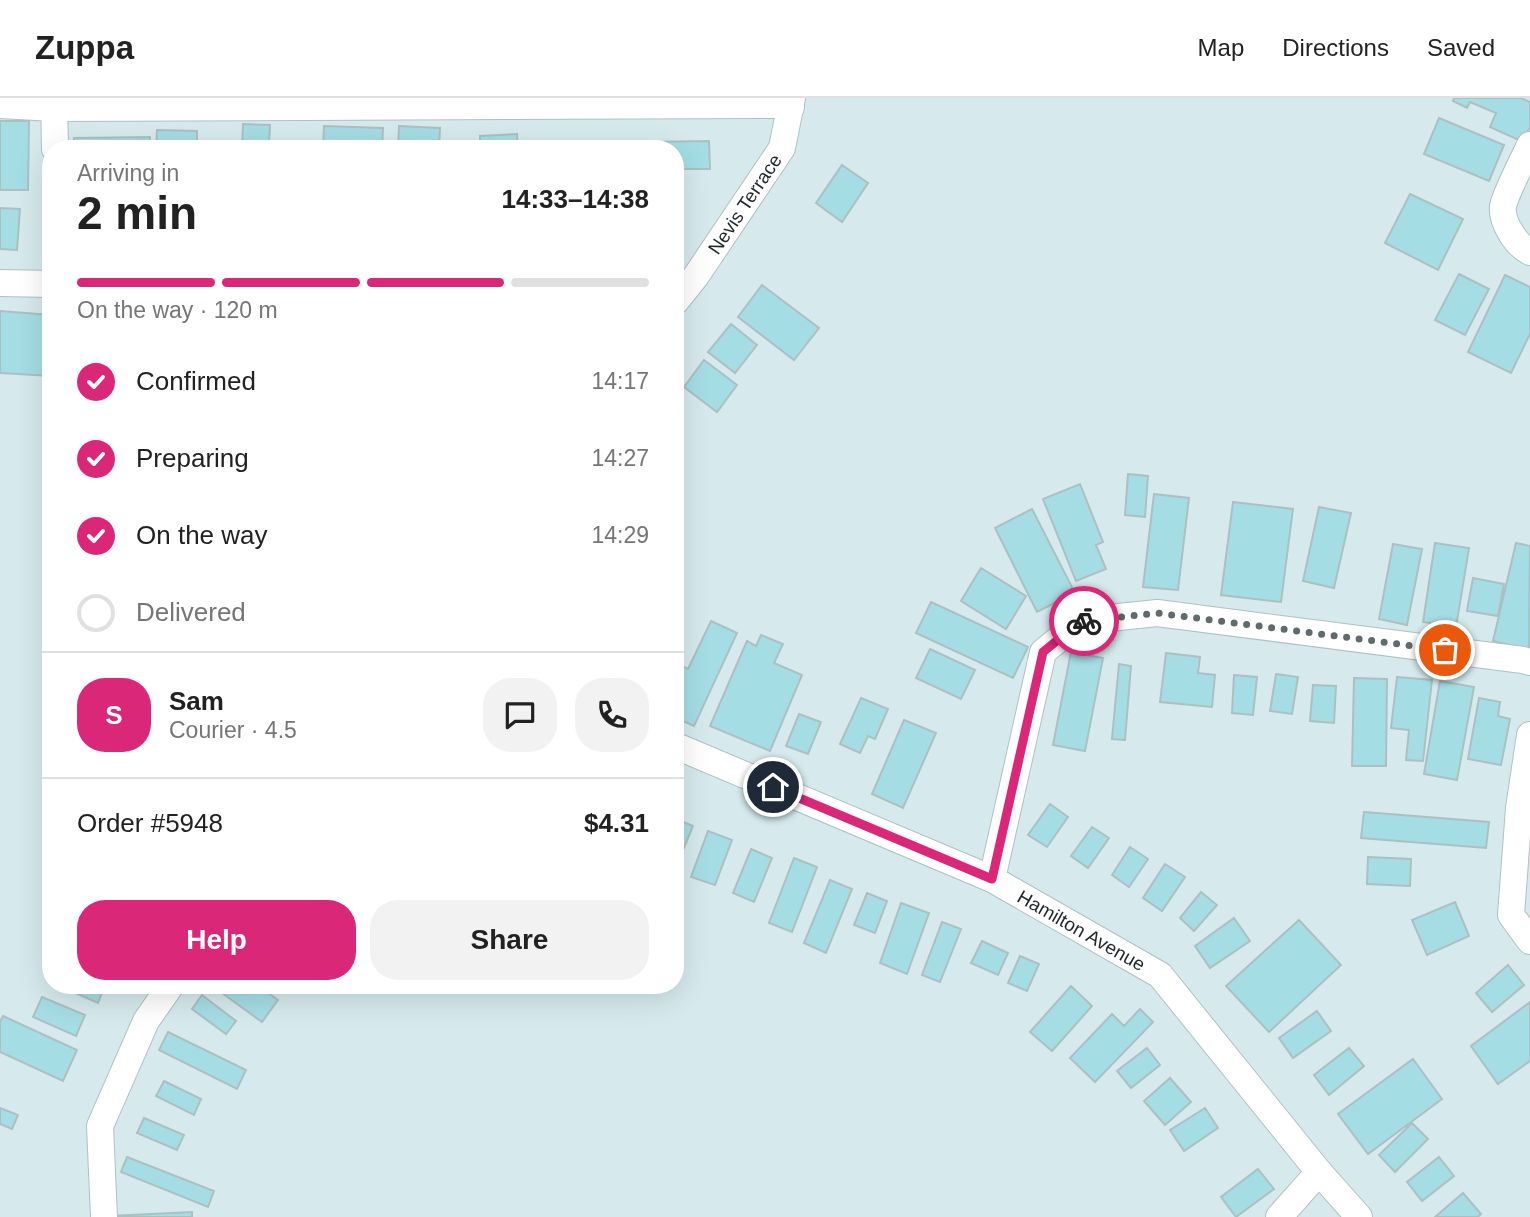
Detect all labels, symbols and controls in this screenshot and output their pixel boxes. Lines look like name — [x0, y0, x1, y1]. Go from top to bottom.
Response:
text: Zuppa — [35, 29, 134, 66]
text: Map — [1198, 34, 1244, 61]
text: Directions — [1282, 34, 1389, 61]
text: Saved — [1427, 34, 1495, 61]
street label: Nevis Terrace — [704, 150, 786, 258]
text: Arriving in — [77, 160, 179, 186]
text: 14:33–14:38 — [502, 184, 649, 214]
text: 2 min — [77, 187, 197, 239]
text: On the way · 120 m — [77, 297, 278, 323]
icon: check — [77, 363, 115, 401]
text: Confirmed — [136, 366, 256, 396]
text: 14:17 — [591, 368, 649, 394]
icon: check — [77, 440, 115, 478]
text: Preparing — [136, 443, 249, 473]
text: 14:27 — [591, 445, 649, 471]
icon: check — [77, 517, 115, 555]
text: On the way — [136, 520, 268, 550]
text: 14:29 — [591, 522, 649, 548]
courier — [1049, 586, 1119, 656]
text: Delivered — [136, 597, 246, 627]
icon: bike — [1065, 602, 1103, 640]
pin — [1415, 620, 1475, 680]
icon: bag — [1426, 631, 1464, 669]
button: chat — [483, 678, 557, 752]
button: phone — [575, 678, 649, 752]
text: Sam — [169, 686, 224, 716]
text: S — [105, 700, 123, 730]
text: Courier · 4.5 — [169, 717, 297, 743]
pin — [743, 757, 803, 817]
icon: home — [754, 768, 792, 806]
text: Order #5948 — [77, 808, 223, 838]
text: $4.31 — [584, 808, 649, 838]
street label: Hamilton Avenue — [1014, 886, 1149, 975]
button: Help — [77, 900, 356, 980]
button: Share — [370, 900, 649, 980]

